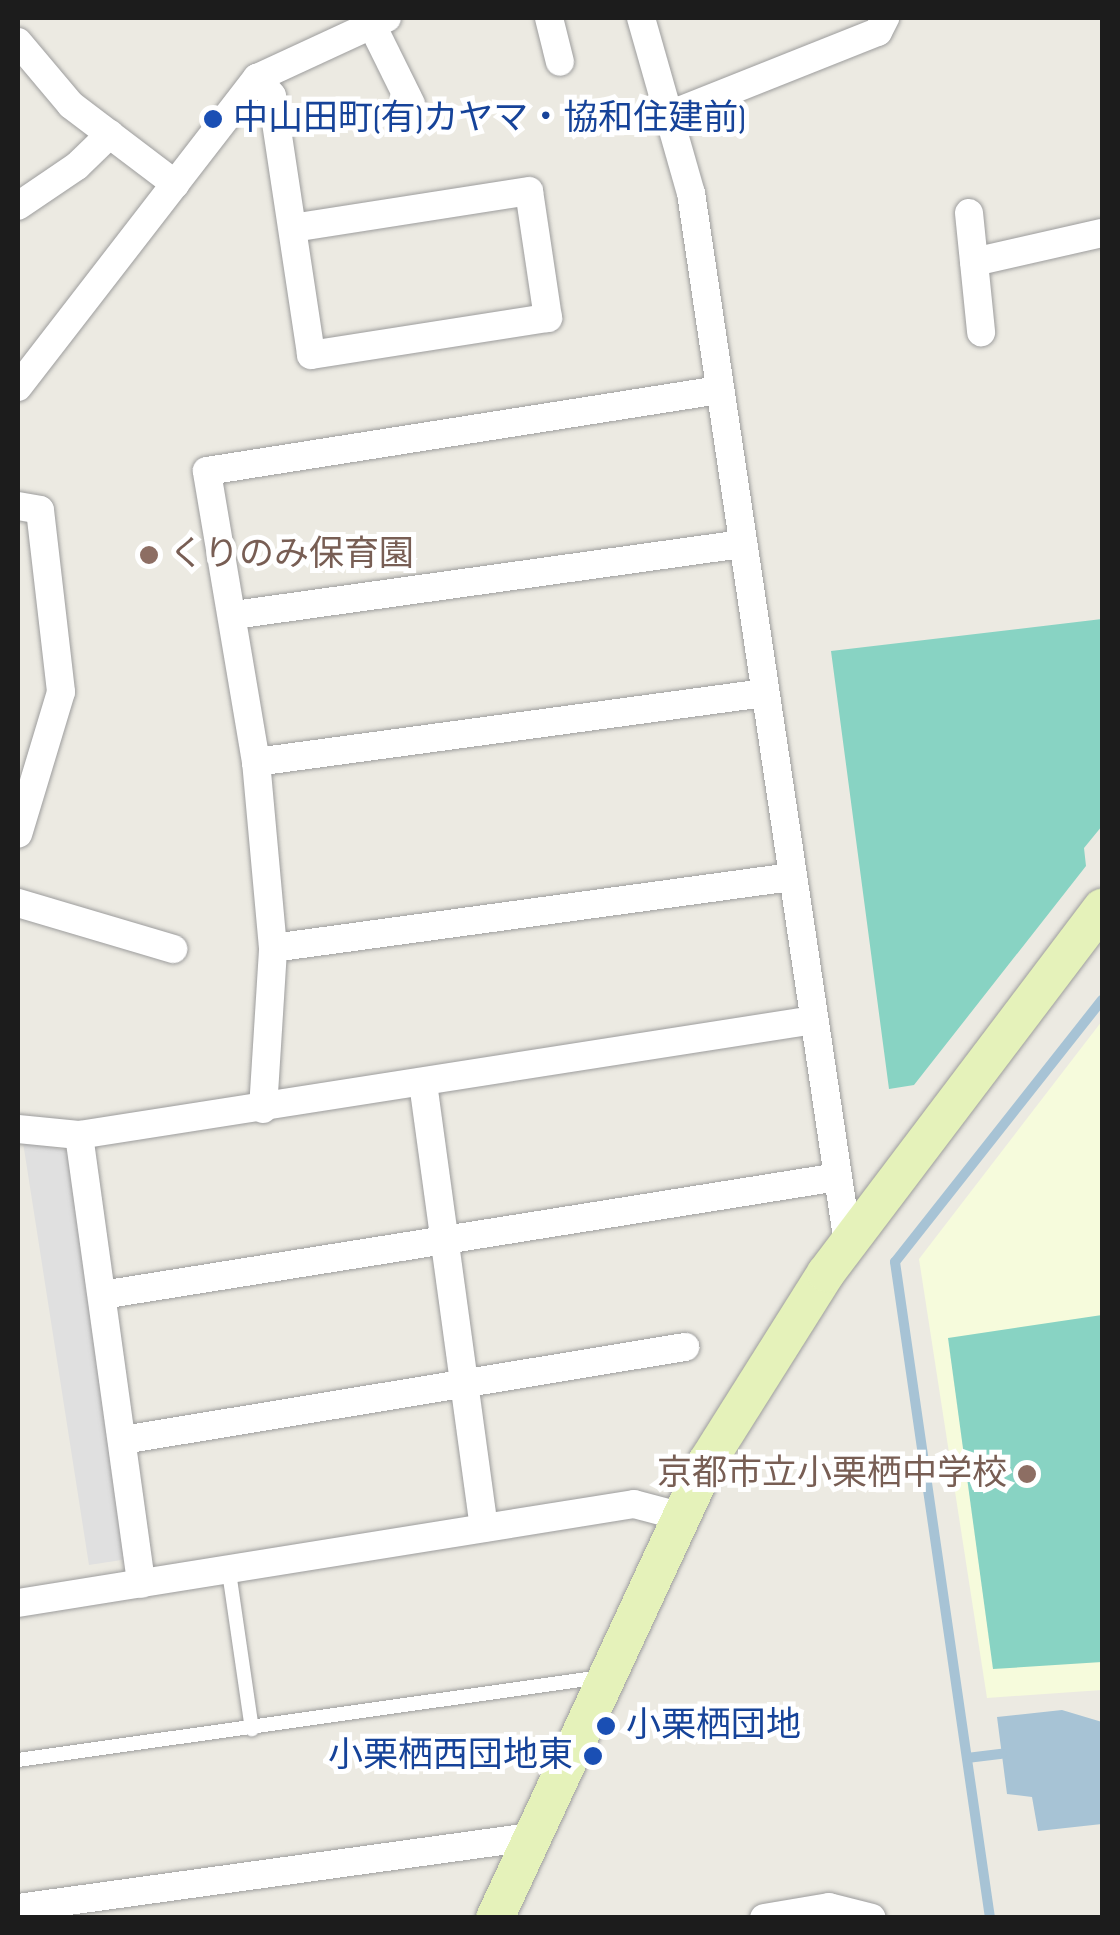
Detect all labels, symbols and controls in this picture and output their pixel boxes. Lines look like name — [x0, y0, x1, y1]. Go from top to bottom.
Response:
place label: 中山田町(有)カヤマ・協和住建前) — [233, 98, 746, 140]
marker: 中山田町(有)カヤマ・協和住建前) — [202, 108, 224, 130]
place label: くりのみ保育園 — [169, 534, 414, 576]
marker: くりのみ保育園 — [138, 544, 160, 566]
place label: 京都市立小栗栖中学校 — [657, 1453, 1007, 1495]
marker: 京都市立小栗栖中学校 — [1016, 1463, 1038, 1485]
place label: 小栗栖団地 — [626, 1705, 801, 1747]
marker: 小栗栖団地 — [595, 1715, 617, 1737]
place label: 小栗栖西団地東 — [328, 1735, 573, 1777]
marker: 小栗栖西団地東 — [582, 1745, 604, 1767]

